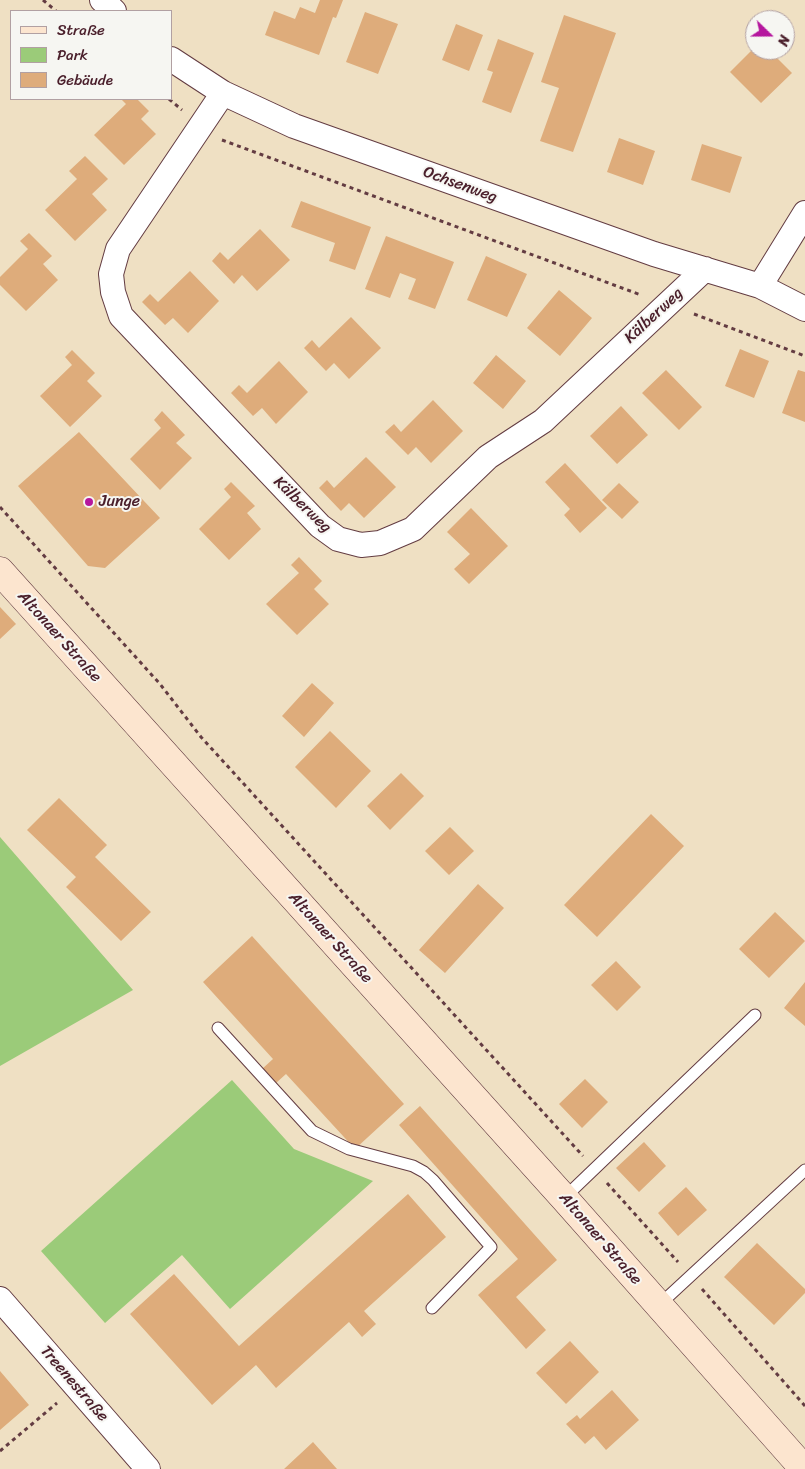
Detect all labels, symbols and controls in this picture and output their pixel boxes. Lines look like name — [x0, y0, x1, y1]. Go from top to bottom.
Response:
legend — [10, 10, 172, 100]
north arrow — [745, 10, 795, 60]
text: Straße — [57, 17, 105, 43]
text: N — [770, 31, 797, 50]
text: Park — [57, 42, 88, 68]
text: Gebäude — [57, 67, 113, 93]
street label: Ochsenweg — [420, 163, 500, 207]
street label: Kälberweg — [621, 284, 687, 348]
street label: Kälberweg — [269, 473, 335, 537]
place label: Junge — [99, 492, 140, 512]
marker: Junge — [83, 496, 95, 508]
street label: Altonaer Straße — [13, 587, 105, 687]
street label: Altonaer Straße — [284, 888, 376, 988]
street label: Altonaer Straße — [555, 1189, 645, 1289]
street label: Treenestraße — [36, 1342, 112, 1426]

